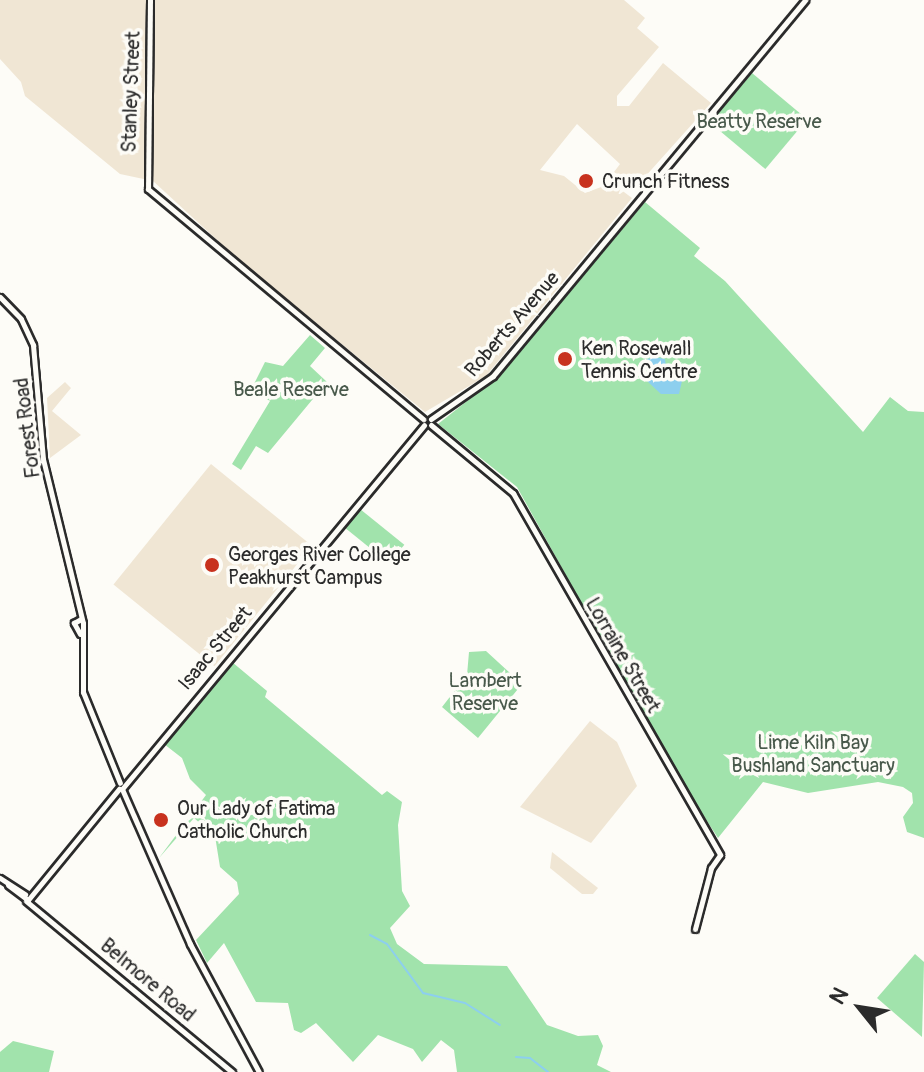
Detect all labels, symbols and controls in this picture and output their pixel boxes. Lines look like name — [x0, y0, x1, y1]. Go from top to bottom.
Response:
street label: Stanley Street — [117, 31, 145, 153]
park label: Beatty Reserve — [696, 109, 822, 133]
place label: Crunch Fitness — [602, 169, 729, 193]
marker: Crunch Fitness — [577, 172, 595, 190]
street label: Roberts Avenue — [460, 266, 564, 382]
place label: Ken Rosewall Tennis Centre — [581, 336, 697, 383]
marker: Ken Rosewall Tennis Centre — [556, 350, 574, 368]
street label: Forest Road — [9, 376, 45, 480]
park label: Beale Reserve — [233, 377, 349, 401]
place label: Georges River College Peakhurst Campus — [228, 542, 411, 589]
marker: Georges River College Peakhurst Campus — [203, 556, 221, 574]
street label: Lorraine Street — [580, 593, 666, 717]
street label: Isaac Street — [173, 601, 257, 695]
park label: Lambert Reserve — [448, 668, 522, 715]
park label: Lime Kiln Bay Bushland Sanctuary — [731, 730, 895, 777]
place label: Our Lady of Fatima Catholic Church — [177, 796, 335, 843]
marker: Our Lady of Fatima Catholic Church — [152, 811, 170, 829]
street label: Belmore Road — [96, 933, 200, 1027]
north arrow — [820, 968, 900, 1048]
text: N — [823, 983, 855, 1009]

